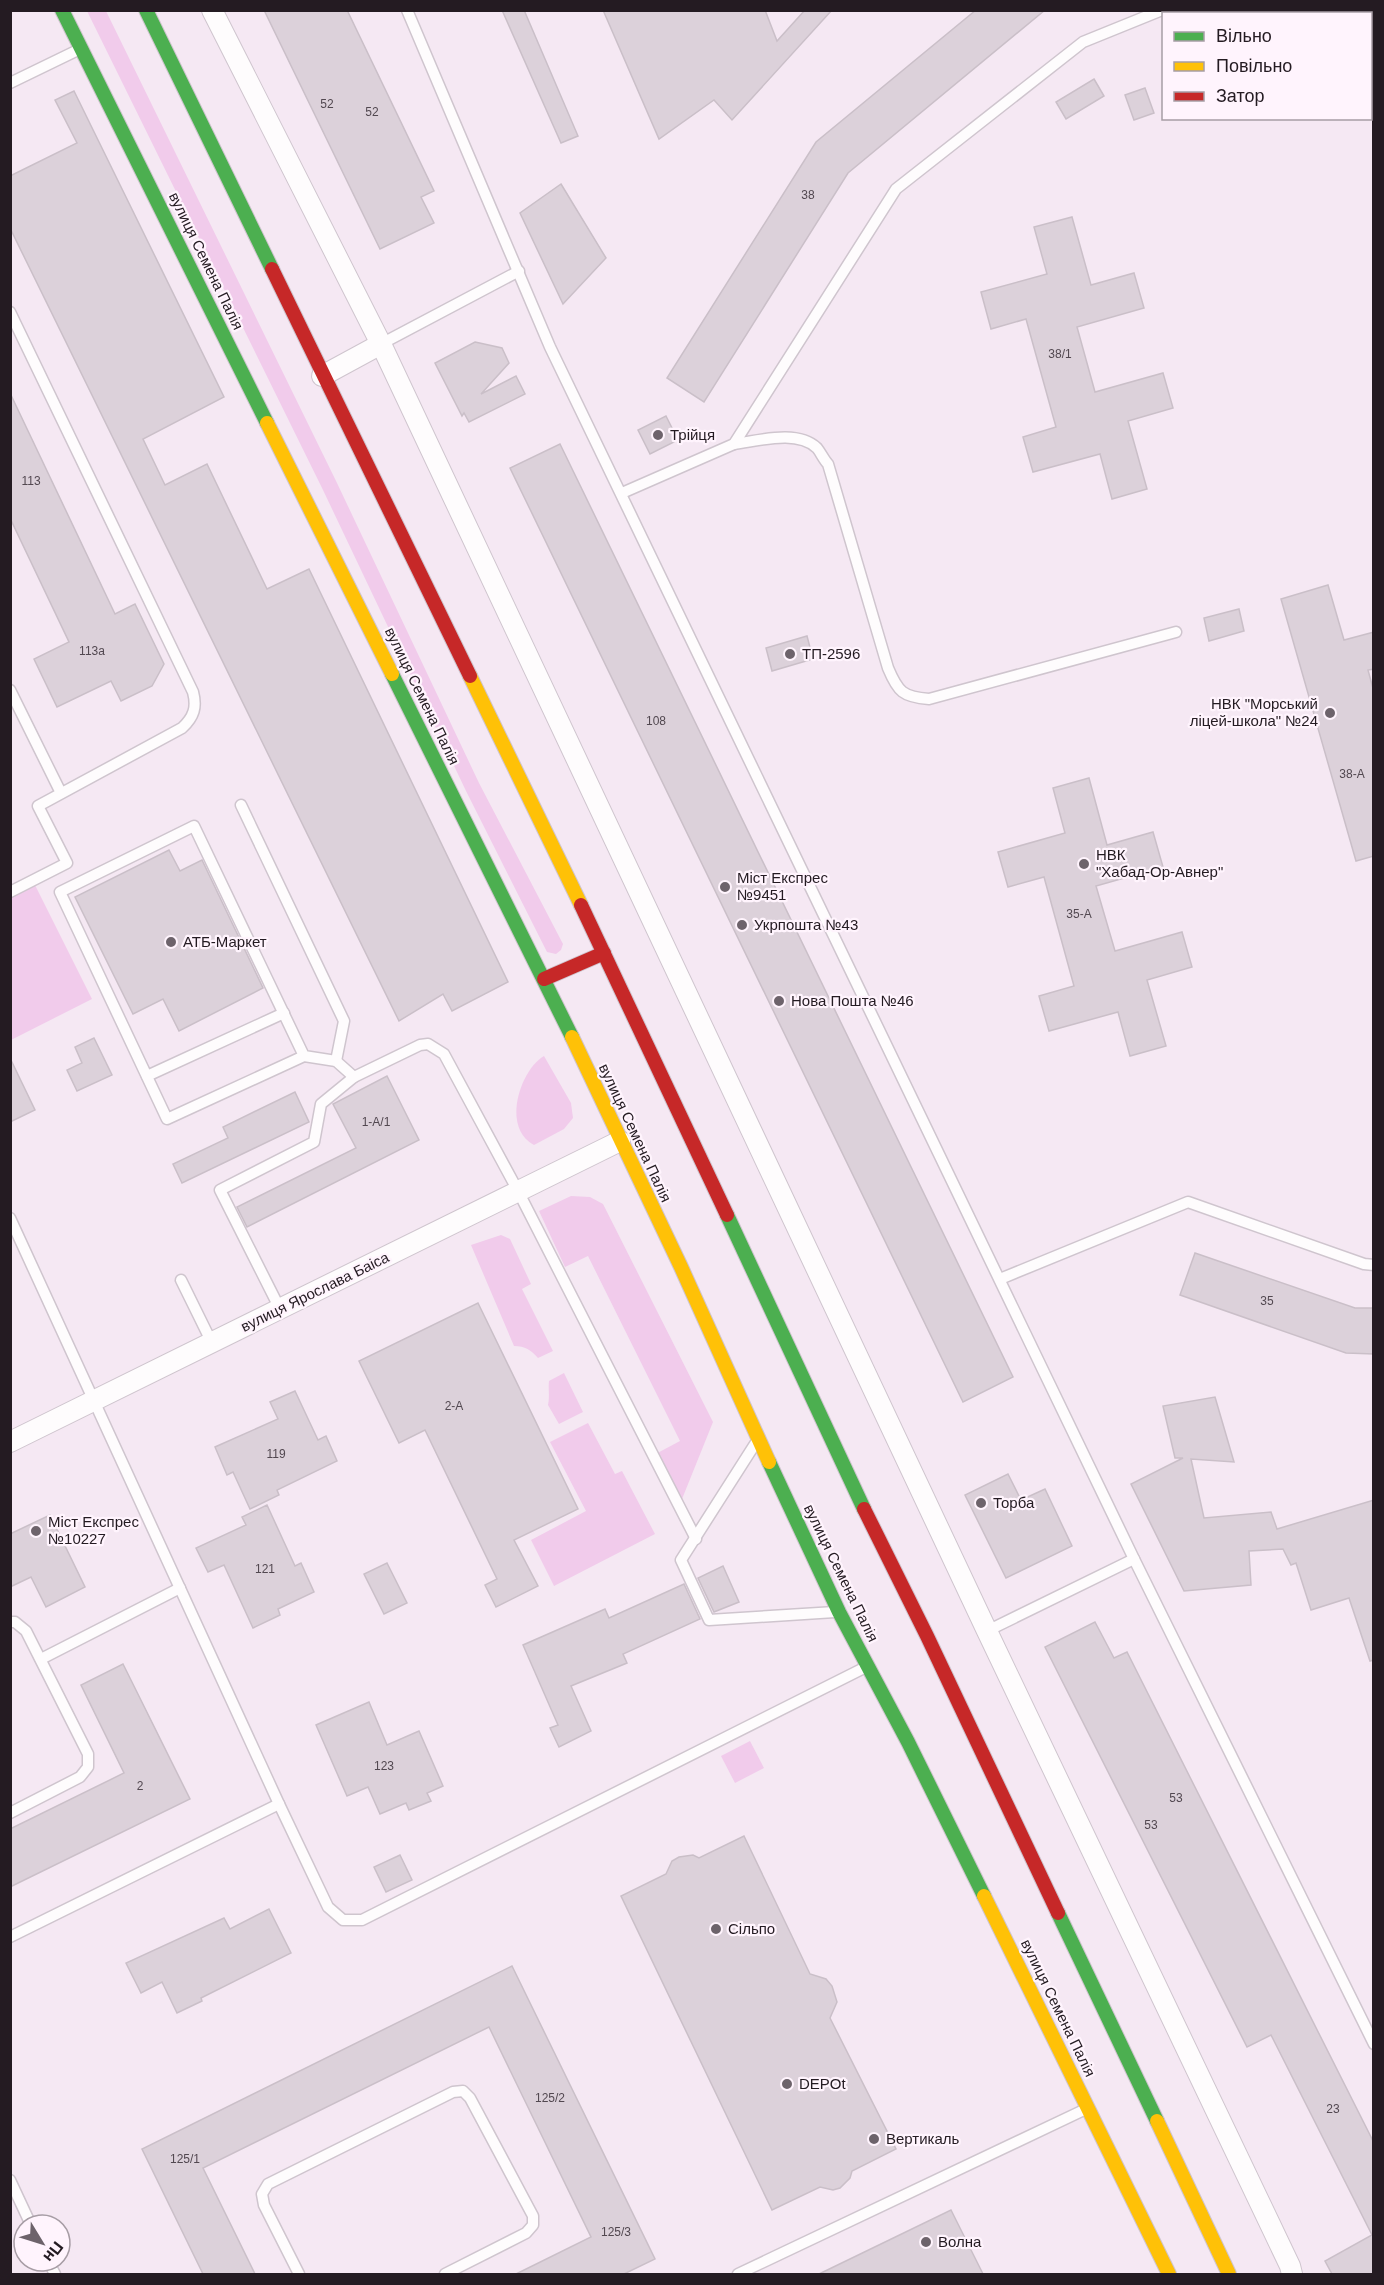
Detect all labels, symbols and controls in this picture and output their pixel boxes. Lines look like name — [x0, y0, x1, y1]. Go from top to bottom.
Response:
legend — [1162, 12, 1372, 120]
text: Вільно — [1216, 26, 1272, 46]
text: Повільно — [1216, 56, 1292, 76]
text: Затор — [1216, 86, 1265, 106]
house number: 52 — [320, 97, 334, 111]
house number: 52 — [365, 105, 379, 119]
house number: 38 — [801, 188, 815, 202]
street label: вулиця Семена Палія — [166, 189, 247, 332]
house number: 38/1 — [1048, 347, 1072, 361]
place label: Трійця — [670, 426, 715, 443]
marker: Трійця — [651, 428, 665, 442]
house number: 113 — [21, 474, 41, 488]
street label: вулиця Семена Палія — [382, 624, 463, 767]
house number: 113а — [79, 644, 105, 658]
place label: ТП-2596 — [802, 645, 860, 662]
marker: ТП-2596 — [783, 647, 797, 661]
place label: НВК "Морський ліцей-школа" №24 — [1190, 695, 1318, 729]
marker: НВК "Морський ліцей-школа" №24 — [1323, 706, 1337, 720]
house number: 108 — [646, 714, 666, 728]
house number: 38-А — [1339, 767, 1365, 781]
place label: НВК "Хабад-Ор-Авнер" — [1096, 846, 1223, 880]
marker: НВК "Хабад-Ор-Авнер" — [1077, 857, 1091, 871]
place label: Міст Експрес №9451 — [737, 869, 828, 903]
marker: Міст Експрес №9451 — [718, 880, 732, 894]
house number: 35-А — [1066, 907, 1092, 921]
place label: Укрпошта №43 — [754, 916, 858, 933]
marker: Укрпошта №43 — [735, 918, 749, 932]
place label: АТБ-Маркет — [183, 933, 267, 950]
marker: АТБ-Маркет — [164, 935, 178, 949]
place label: Нова Пошта №46 — [791, 992, 914, 1009]
marker: Нова Пошта №46 — [772, 994, 786, 1008]
street label: вулиця Семена Палія — [596, 1061, 675, 1205]
house number: 1-А/1 — [362, 1115, 391, 1129]
street label: вулиця Ярослава Баіса — [238, 1248, 392, 1335]
house number: 35 — [1260, 1294, 1274, 1308]
house number: 2-А — [445, 1399, 463, 1413]
house number: 119 — [266, 1447, 286, 1461]
place label: Торба — [993, 1494, 1035, 1511]
marker: Торба — [974, 1496, 988, 1510]
street label: вулиця Семена Палія — [801, 1501, 882, 1644]
place label: Міст Експрес №10227 — [48, 1513, 139, 1547]
marker: Міст Експрес №10227 — [29, 1524, 43, 1538]
house number: 121 — [255, 1562, 275, 1576]
house number: 123 — [374, 1759, 394, 1773]
house number: 2 — [137, 1779, 144, 1793]
house number: 53 — [1169, 1791, 1183, 1805]
house number: 53 — [1144, 1818, 1158, 1832]
place label: Сільпо — [728, 1920, 775, 1937]
marker: Сільпо — [709, 1922, 723, 1936]
street label: вулиця Семена Палія — [1018, 1936, 1099, 2079]
place label: DEPOt — [799, 2075, 847, 2092]
marker: DEPOt — [780, 2077, 794, 2091]
house number: 125/2 — [535, 2091, 565, 2105]
house number: 23 — [1326, 2102, 1340, 2116]
place label: Вертикаль — [886, 2130, 960, 2147]
marker: Вертикаль — [867, 2132, 881, 2146]
house number: 125/1 — [170, 2152, 200, 2166]
north arrow — [12, 2213, 72, 2273]
house number: 125/3 — [601, 2225, 631, 2239]
place label: Волна — [938, 2233, 982, 2250]
marker: Волна — [919, 2235, 933, 2249]
text: Пн — [40, 2238, 67, 2266]

